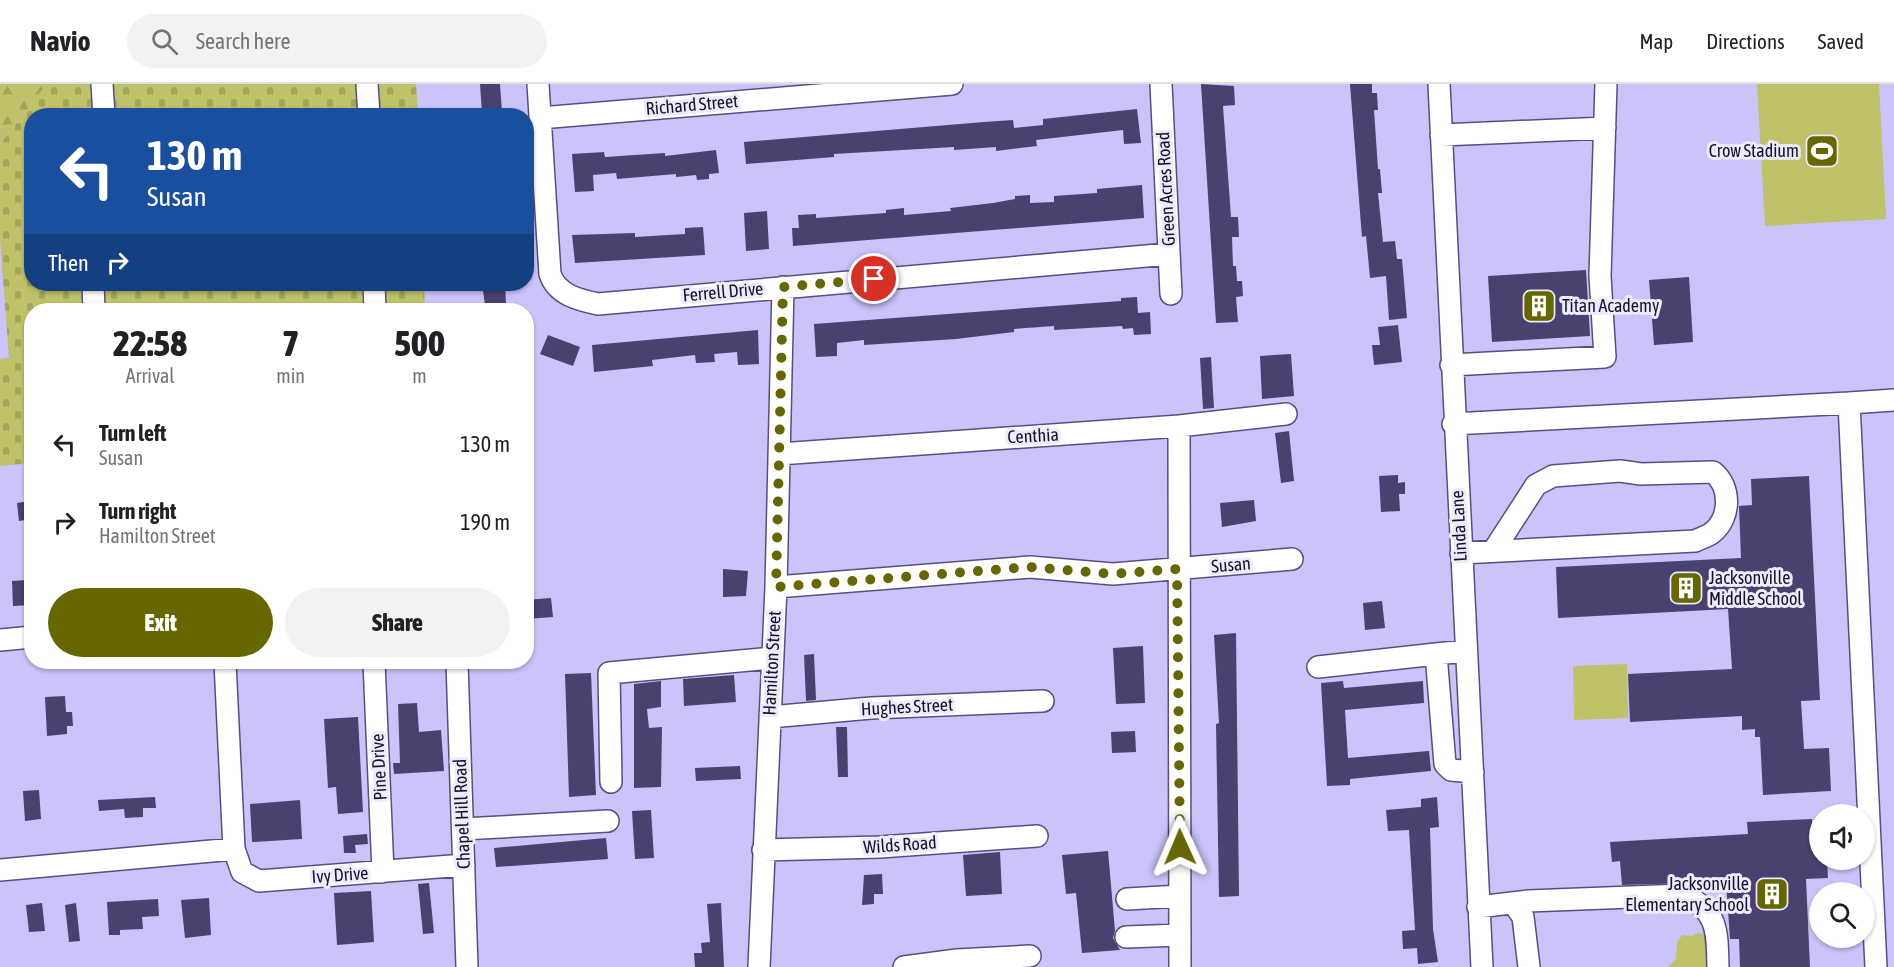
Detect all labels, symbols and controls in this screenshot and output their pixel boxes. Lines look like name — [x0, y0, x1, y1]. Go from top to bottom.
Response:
search box — [127, 14, 547, 68]
text: Navio — [30, 25, 91, 57]
icon: search — [148, 25, 181, 58]
text: Search here — [196, 28, 291, 54]
text: Map — [1639, 29, 1673, 53]
text: Directions — [1706, 29, 1785, 53]
text: Saved — [1818, 29, 1864, 53]
street label: Richard Street — [645, 90, 739, 119]
text: 130 m — [147, 131, 242, 179]
street label: Green Acres Road — [1152, 131, 1179, 247]
icon: left — [48, 132, 126, 210]
sports icon: Crow Stadium — [1804, 133, 1840, 169]
place label: Crow Stadium — [1709, 140, 1799, 161]
text: Susan — [147, 181, 207, 212]
icon: right — [101, 246, 134, 279]
text: Then — [48, 250, 89, 276]
pin — [848, 253, 899, 304]
icon: arrive — [857, 262, 890, 295]
street label: Ferrell Drive — [682, 278, 764, 305]
building icon: Titan Academy — [1521, 288, 1557, 324]
place label: Titan Academy — [1562, 295, 1659, 316]
text: 22:58 — [113, 322, 187, 364]
text: 7 — [282, 322, 299, 364]
text: 500 — [394, 322, 445, 364]
text: Arrival — [126, 364, 175, 387]
text: min — [276, 364, 305, 387]
text: m — [412, 364, 427, 387]
text: Turn left — [99, 420, 166, 446]
street label: Centhia — [1007, 424, 1059, 447]
icon: left — [48, 428, 81, 461]
text: 130 m — [460, 431, 510, 457]
text: Susan — [99, 446, 143, 469]
street label: Linda Lane — [1446, 490, 1471, 562]
text: Turn right — [99, 498, 176, 524]
icon: right — [48, 506, 81, 539]
text: 190 m — [460, 509, 510, 535]
text: Hamilton Street — [99, 524, 216, 547]
street label: Susan — [1210, 552, 1252, 577]
place label: Jacksonville Middle School — [1709, 567, 1802, 609]
building icon: Jacksonville Middle School — [1668, 570, 1704, 606]
button: Exit — [48, 588, 273, 657]
button: Share — [285, 588, 510, 657]
street label: Hamilton Street — [758, 610, 785, 716]
street label: Hughes Street — [860, 694, 954, 719]
street label: Pine Drive — [366, 733, 391, 801]
street label: Chapel Hill Road — [449, 759, 474, 869]
map controls — [1809, 804, 1875, 948]
button: sound — [1809, 804, 1875, 870]
position arrow — [1148, 815, 1212, 879]
street label: Wilds Road — [863, 831, 937, 858]
street label: Ivy Drive — [311, 862, 369, 887]
place label: Jacksonville Elementary School — [1625, 873, 1749, 915]
building icon: Jacksonville Elementary School — [1754, 876, 1790, 912]
button: search — [1809, 882, 1875, 948]

